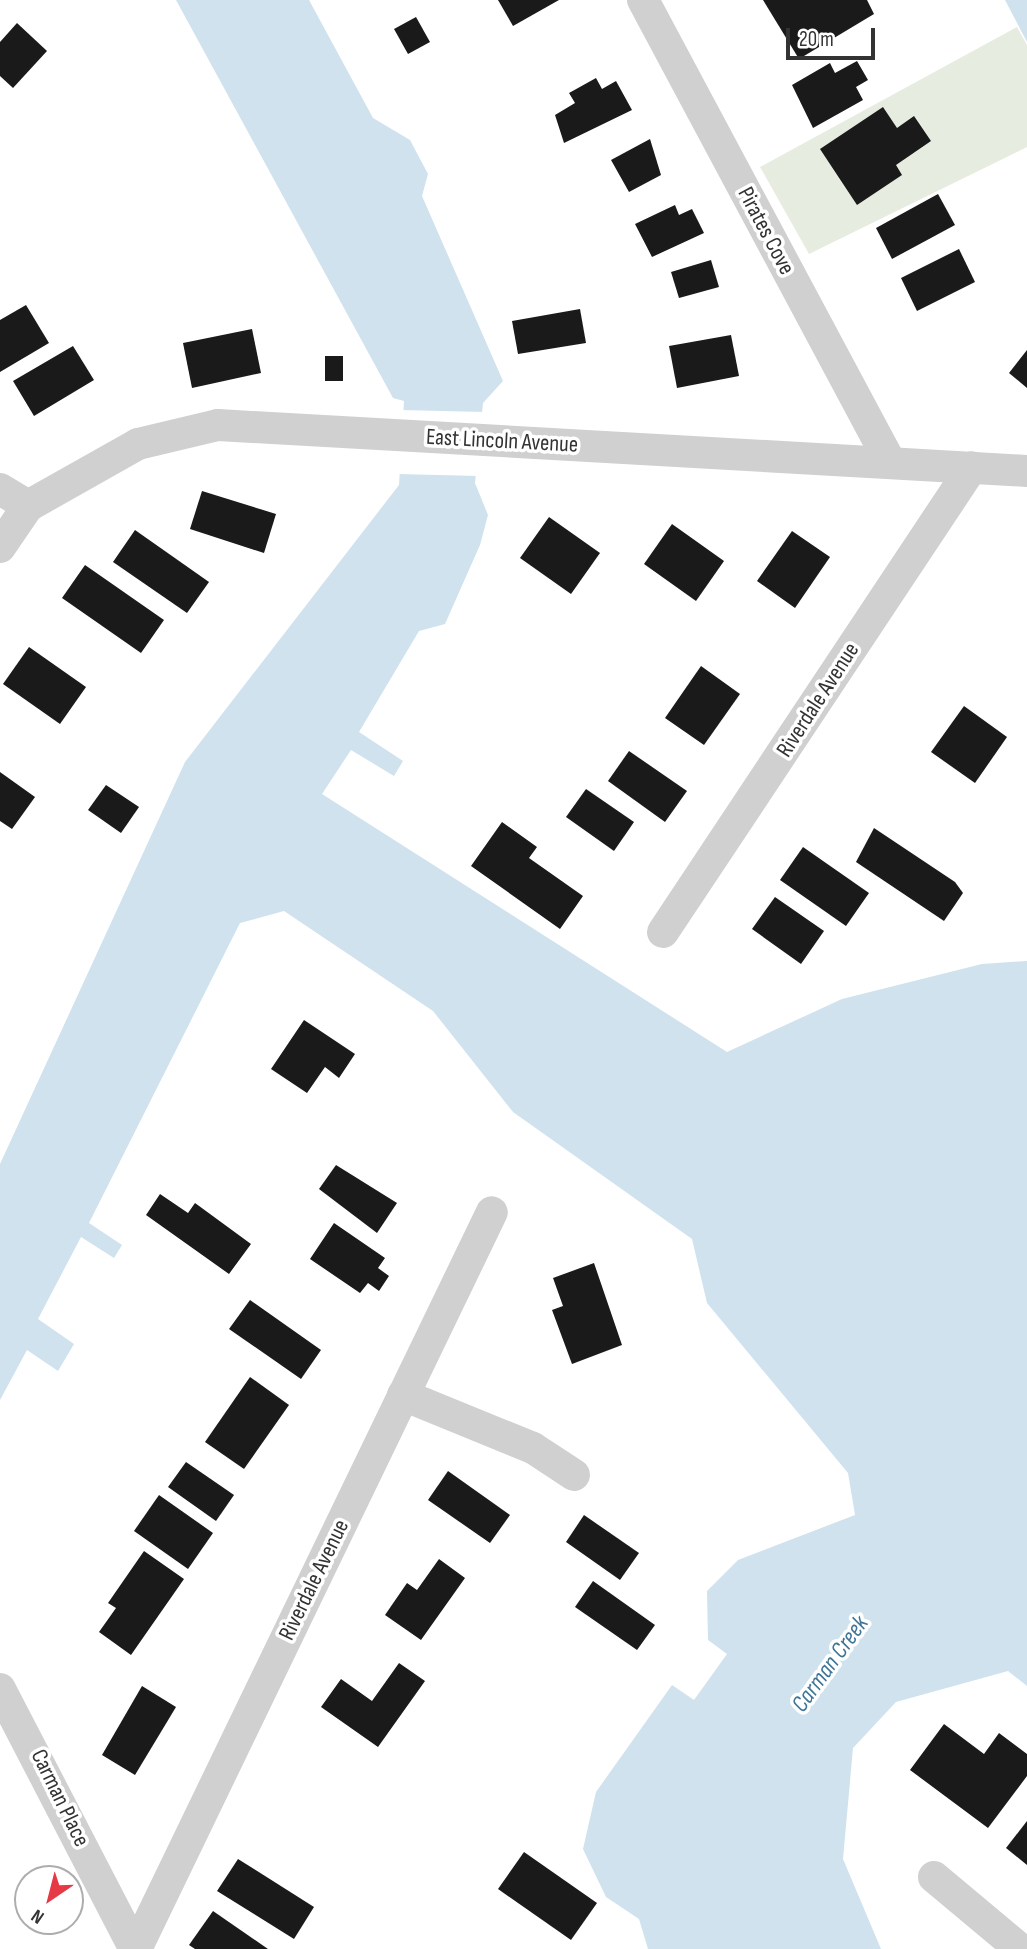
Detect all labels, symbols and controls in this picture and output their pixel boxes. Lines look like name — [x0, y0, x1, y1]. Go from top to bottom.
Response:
scale bar — [789, 14, 878, 58]
text: 20 m — [799, 27, 834, 52]
street label: Pirates Cove — [731, 182, 801, 280]
street label: East Lincoln Avenue — [425, 423, 579, 459]
street label: Riverdale Avenue — [771, 638, 865, 762]
street label: Riverdale Avenue — [273, 1515, 355, 1645]
water label: Carman Creek — [786, 1610, 874, 1718]
street label: Carman Place — [25, 1745, 95, 1851]
north arrow — [14, 1865, 84, 1935]
text: N — [27, 1904, 49, 1928]

